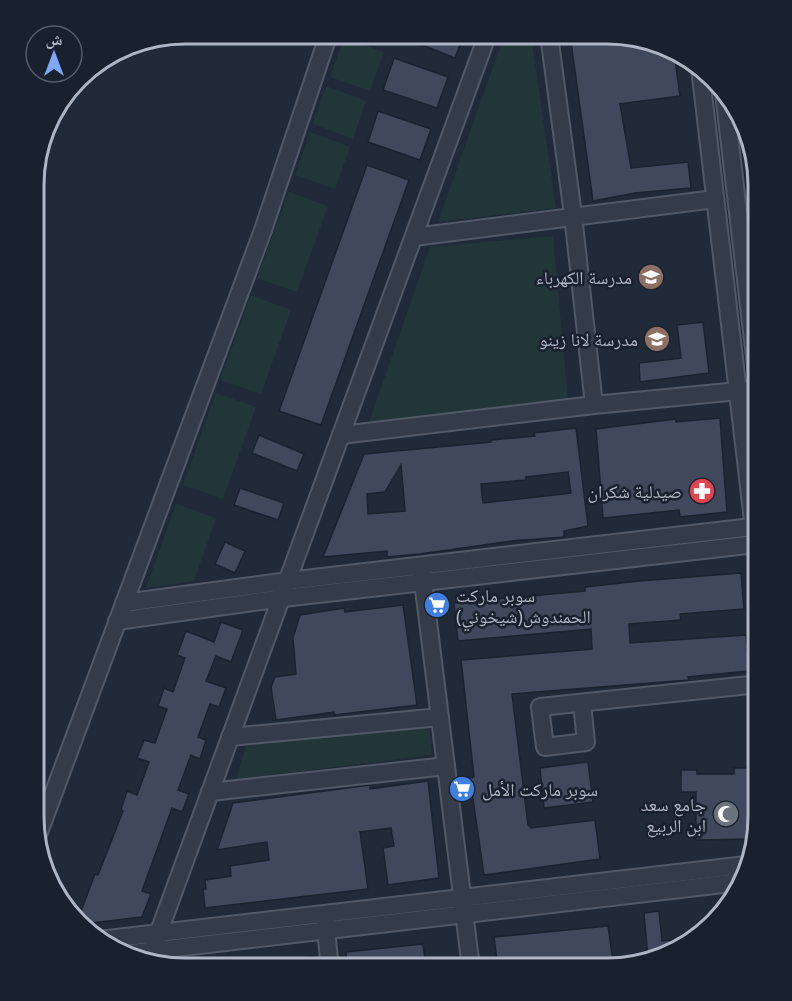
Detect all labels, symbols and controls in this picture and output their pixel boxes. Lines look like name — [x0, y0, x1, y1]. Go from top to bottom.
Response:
north arrow — [24, 24, 84, 84]
text: ش — [46, 28, 63, 50]
school or university icon: مدرسة الكهرباء — [636, 262, 666, 292]
place label: مدرسة الكهرباء — [536, 265, 632, 289]
school or university icon: مدرسة لانا زينو — [642, 324, 672, 354]
place label: مدرسة لانا زينو — [539, 327, 638, 351]
pharmacy icon: صيدلية شكران — [687, 476, 717, 506]
place label: صيدلية شكران — [588, 479, 682, 503]
place label: سوبر ماركت الحمندوش(شيخوني) — [456, 583, 591, 632]
supermarket icon: سوبر ماركت الحمندوش(شيخوني) — [422, 590, 452, 620]
supermarket icon: سوبر ماركت الأمل — [447, 774, 477, 804]
place label: سوبر ماركت الأمل — [482, 777, 598, 801]
place label: جامع سعد ابن الربيع — [641, 792, 706, 838]
mosque icon: جامع سعد ابن الربيع — [711, 799, 741, 829]

